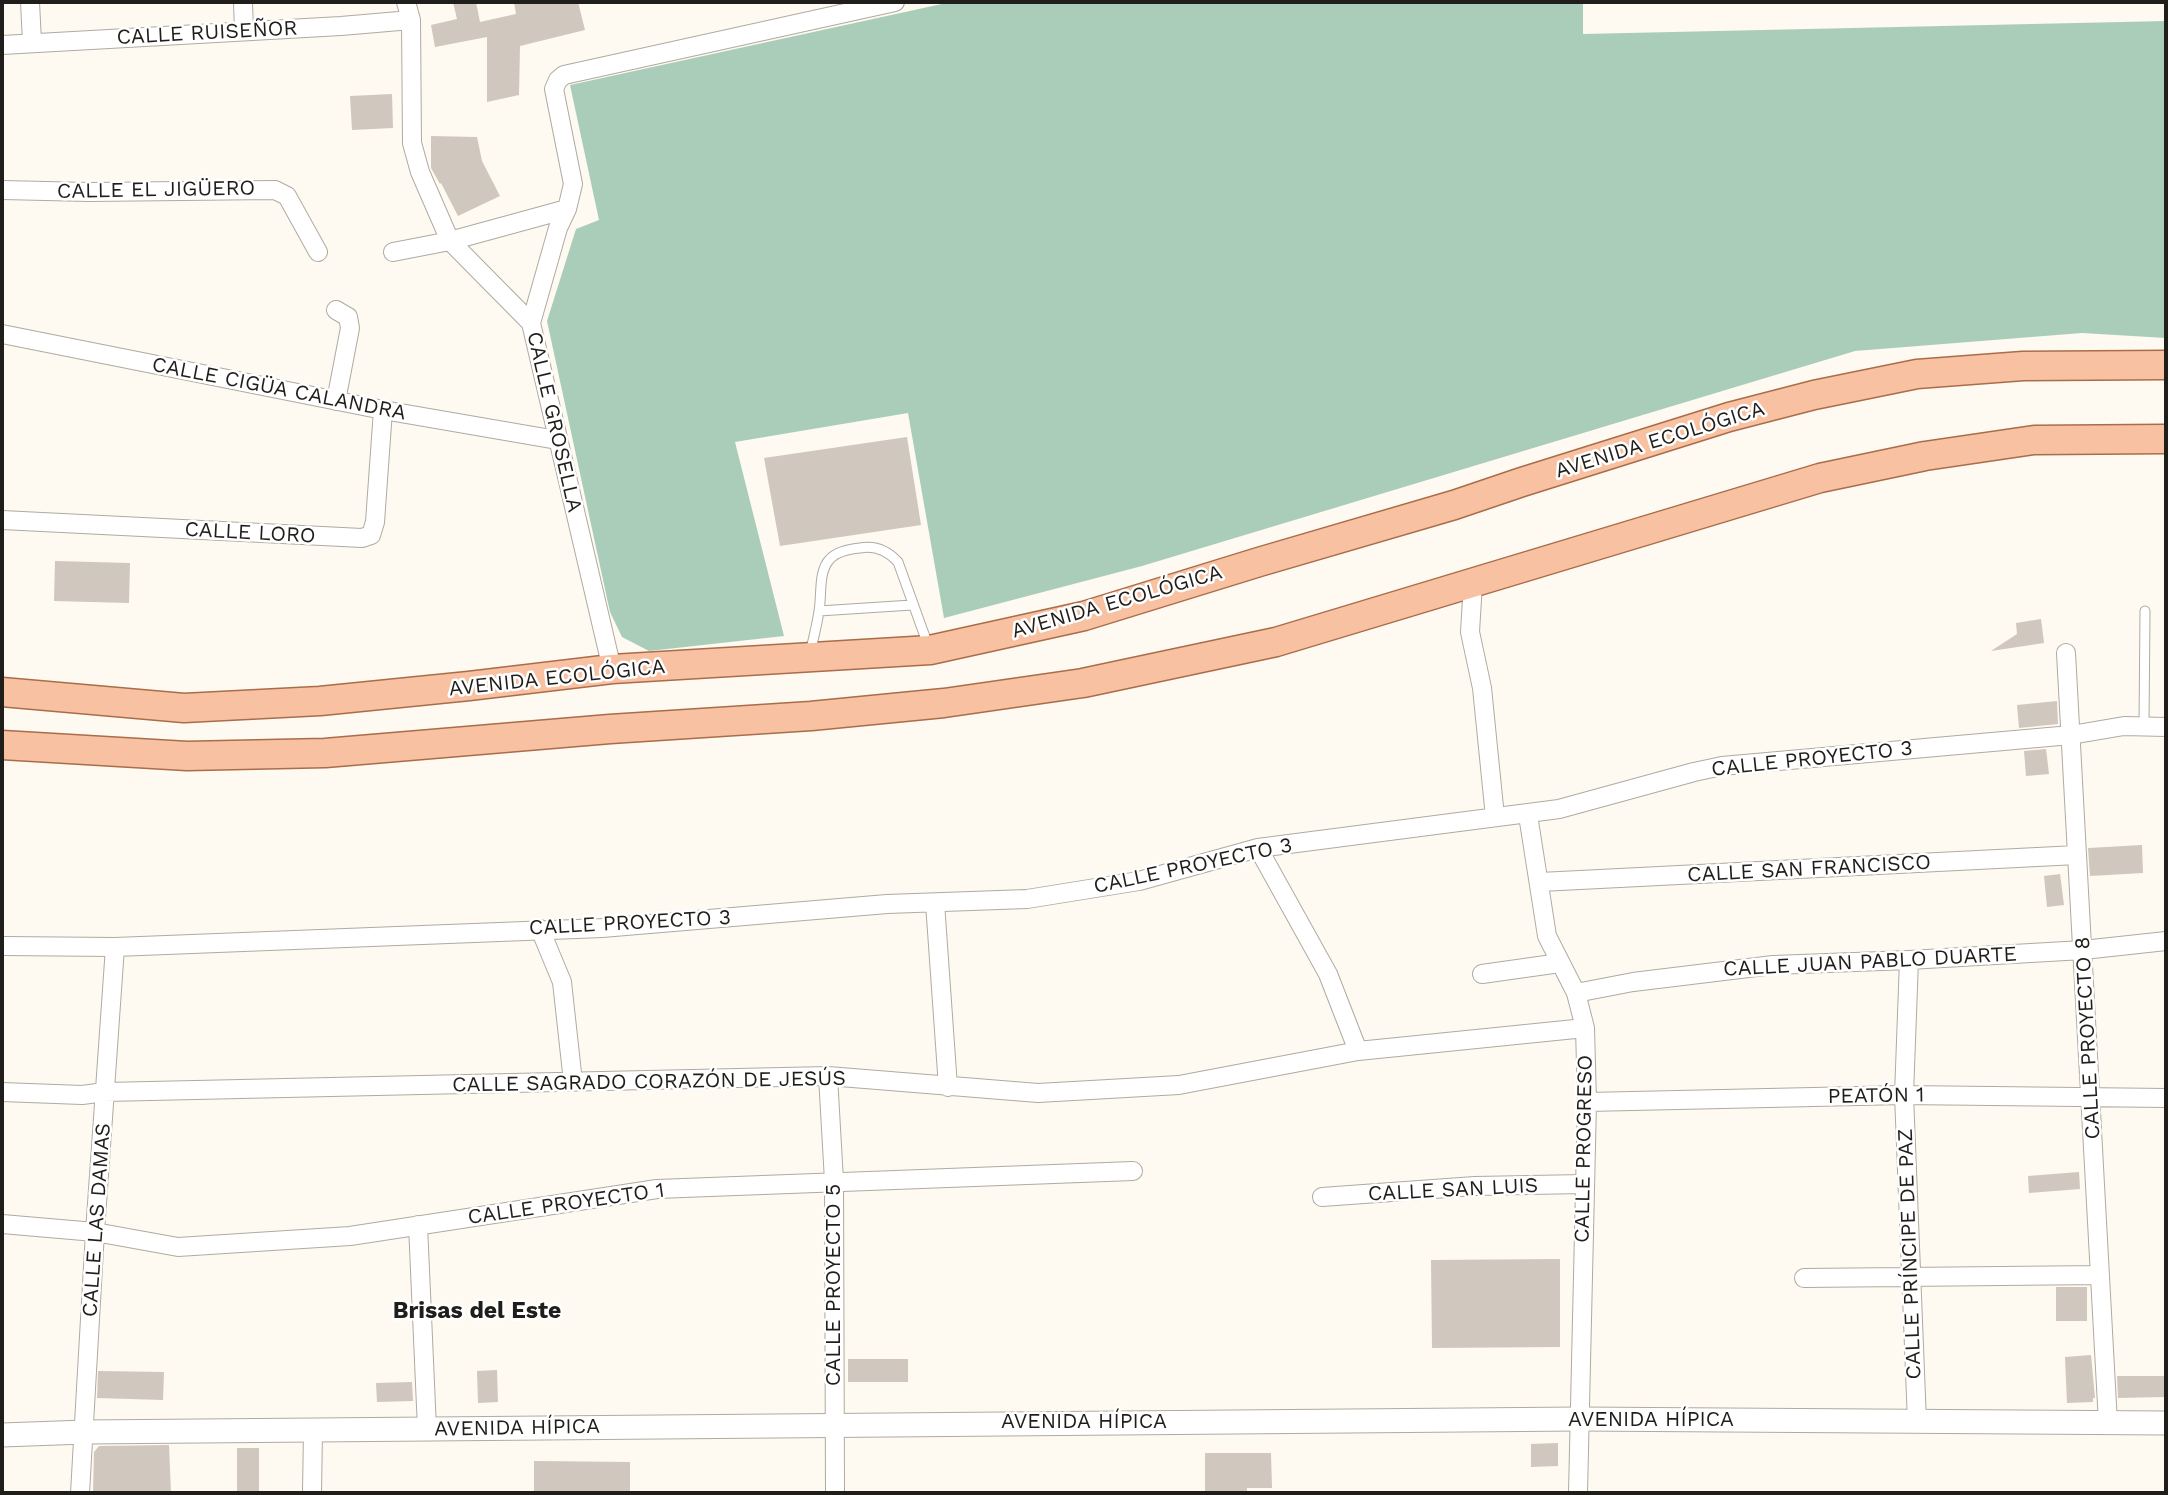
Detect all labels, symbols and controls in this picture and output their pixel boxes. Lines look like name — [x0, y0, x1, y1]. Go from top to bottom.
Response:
street label: CALLE RUISEÑOR — [116, 16, 298, 50]
street label: CALLE EL JIGÜERO — [57, 176, 255, 204]
street label: CALLE GROSELLA — [521, 329, 587, 515]
street label: CALLE CIGÜA CALANDRA — [150, 352, 408, 426]
street label: AVENIDA ECOLÓGICA — [1552, 396, 1768, 484]
street label: CALLE LORO — [184, 517, 316, 549]
street label: AVENIDA ECOLÓGICA — [1009, 560, 1225, 644]
street label: AVENIDA ECOLÓGICA — [447, 654, 667, 702]
street label: CALLE PROYECTO 3 — [1710, 736, 1914, 782]
street label: CALLE PROYECTO 3 — [1091, 833, 1295, 899]
street label: CALLE SAN FRANCISCO — [1687, 850, 1931, 888]
street label: CALLE PROYECTO 3 — [528, 905, 732, 941]
street label: CALLE PROYECTO 8 — [2070, 936, 2106, 1140]
street label: CALLE JUAN PABLO DUARTE — [1723, 942, 2017, 982]
street label: CALLE PROGRESO — [1570, 1055, 1598, 1243]
street label: CALLE SAGRADO CORAZÓN DE JESÚS — [452, 1066, 846, 1098]
street label: PEATÓN 1 — [1827, 1083, 1925, 1109]
street label: CALLE LAS DAMAS — [78, 1122, 116, 1318]
street label: CALLE PRÍNCIPE DE PAZ — [1893, 1128, 1927, 1380]
street label: CALLE SAN LUIS — [1367, 1173, 1539, 1207]
street label: CALLE PROYECTO 1 — [466, 1178, 666, 1230]
street label: CALLE PROYECTO 5 — [821, 1184, 847, 1386]
district label: Brisas del Este — [393, 1297, 561, 1325]
street label: AVENIDA HÍPICA — [1568, 1407, 1734, 1433]
street label: AVENIDA HÍPICA — [1001, 1409, 1167, 1435]
street label: AVENIDA HÍPICA — [434, 1414, 600, 1442]

